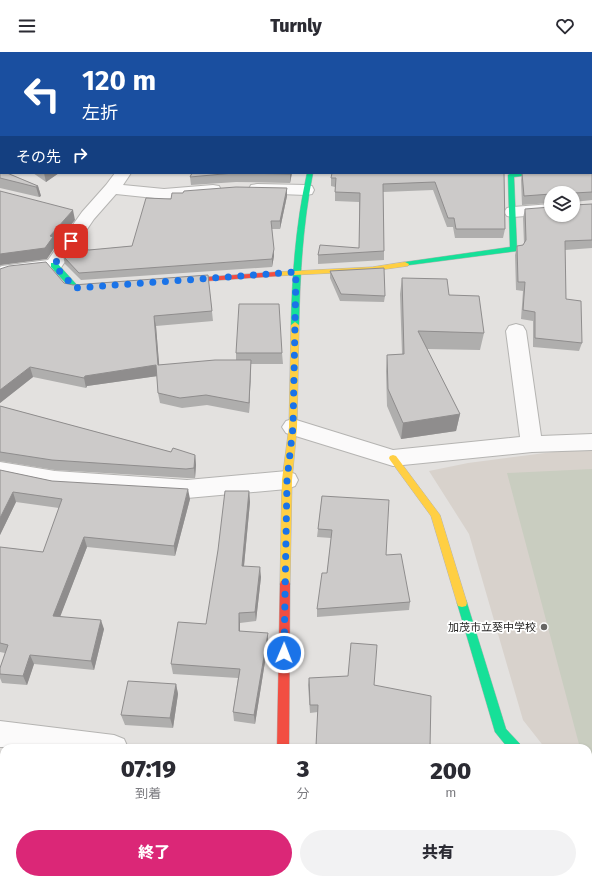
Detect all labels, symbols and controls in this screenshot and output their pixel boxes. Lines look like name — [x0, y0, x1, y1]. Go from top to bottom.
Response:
icon: menu — [16, 15, 38, 37]
text: Turnly — [270, 15, 322, 37]
icon: heart — [554, 15, 576, 37]
text: 120 m — [82, 64, 156, 97]
icon: left — [16, 68, 68, 120]
text: 左折 — [82, 102, 118, 124]
icon: right — [69, 144, 91, 166]
text: その先 — [16, 148, 61, 166]
map controls — [544, 186, 580, 222]
button: layers — [544, 186, 580, 222]
pin — [54, 224, 88, 258]
icon: arrive — [60, 230, 82, 252]
place label: 加茂市立葵中学校 — [448, 621, 536, 634]
marker: 加茂市立葵中学校 — [539, 622, 549, 632]
position arrow — [263, 632, 305, 674]
text: 07:19 — [121, 755, 176, 783]
text: 3 — [297, 755, 309, 783]
text: 200 — [430, 757, 471, 785]
text: m — [445, 785, 456, 800]
text: 到着 — [135, 786, 161, 801]
text: 分 — [297, 786, 310, 801]
button: 終了 — [16, 830, 292, 876]
button: 共有 — [300, 830, 576, 876]

